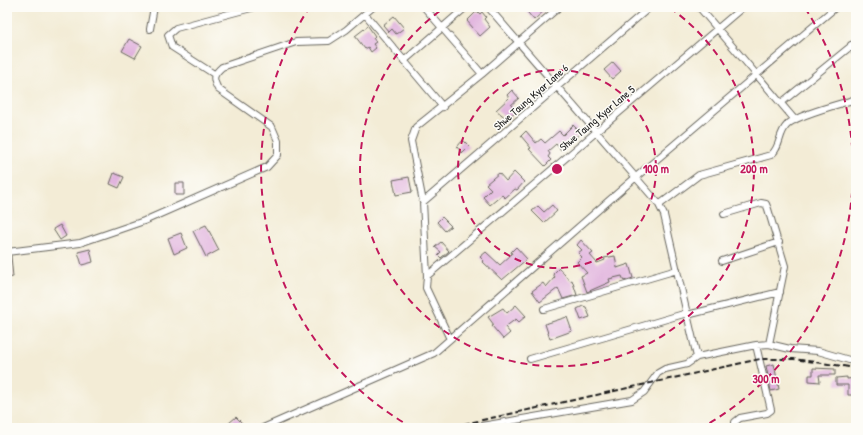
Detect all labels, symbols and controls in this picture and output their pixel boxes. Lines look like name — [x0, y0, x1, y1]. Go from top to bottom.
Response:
street label: Shwe Taung Kyar Lane 6 — [491, 60, 572, 133]
street label: Shwe Taung Kyar Lane 5 — [556, 82, 638, 154]
text: 100 m — [643, 160, 669, 177]
text: 200 m — [740, 160, 768, 177]
centre of rings — [550, 162, 564, 176]
text: 300 m — [752, 370, 780, 387]

